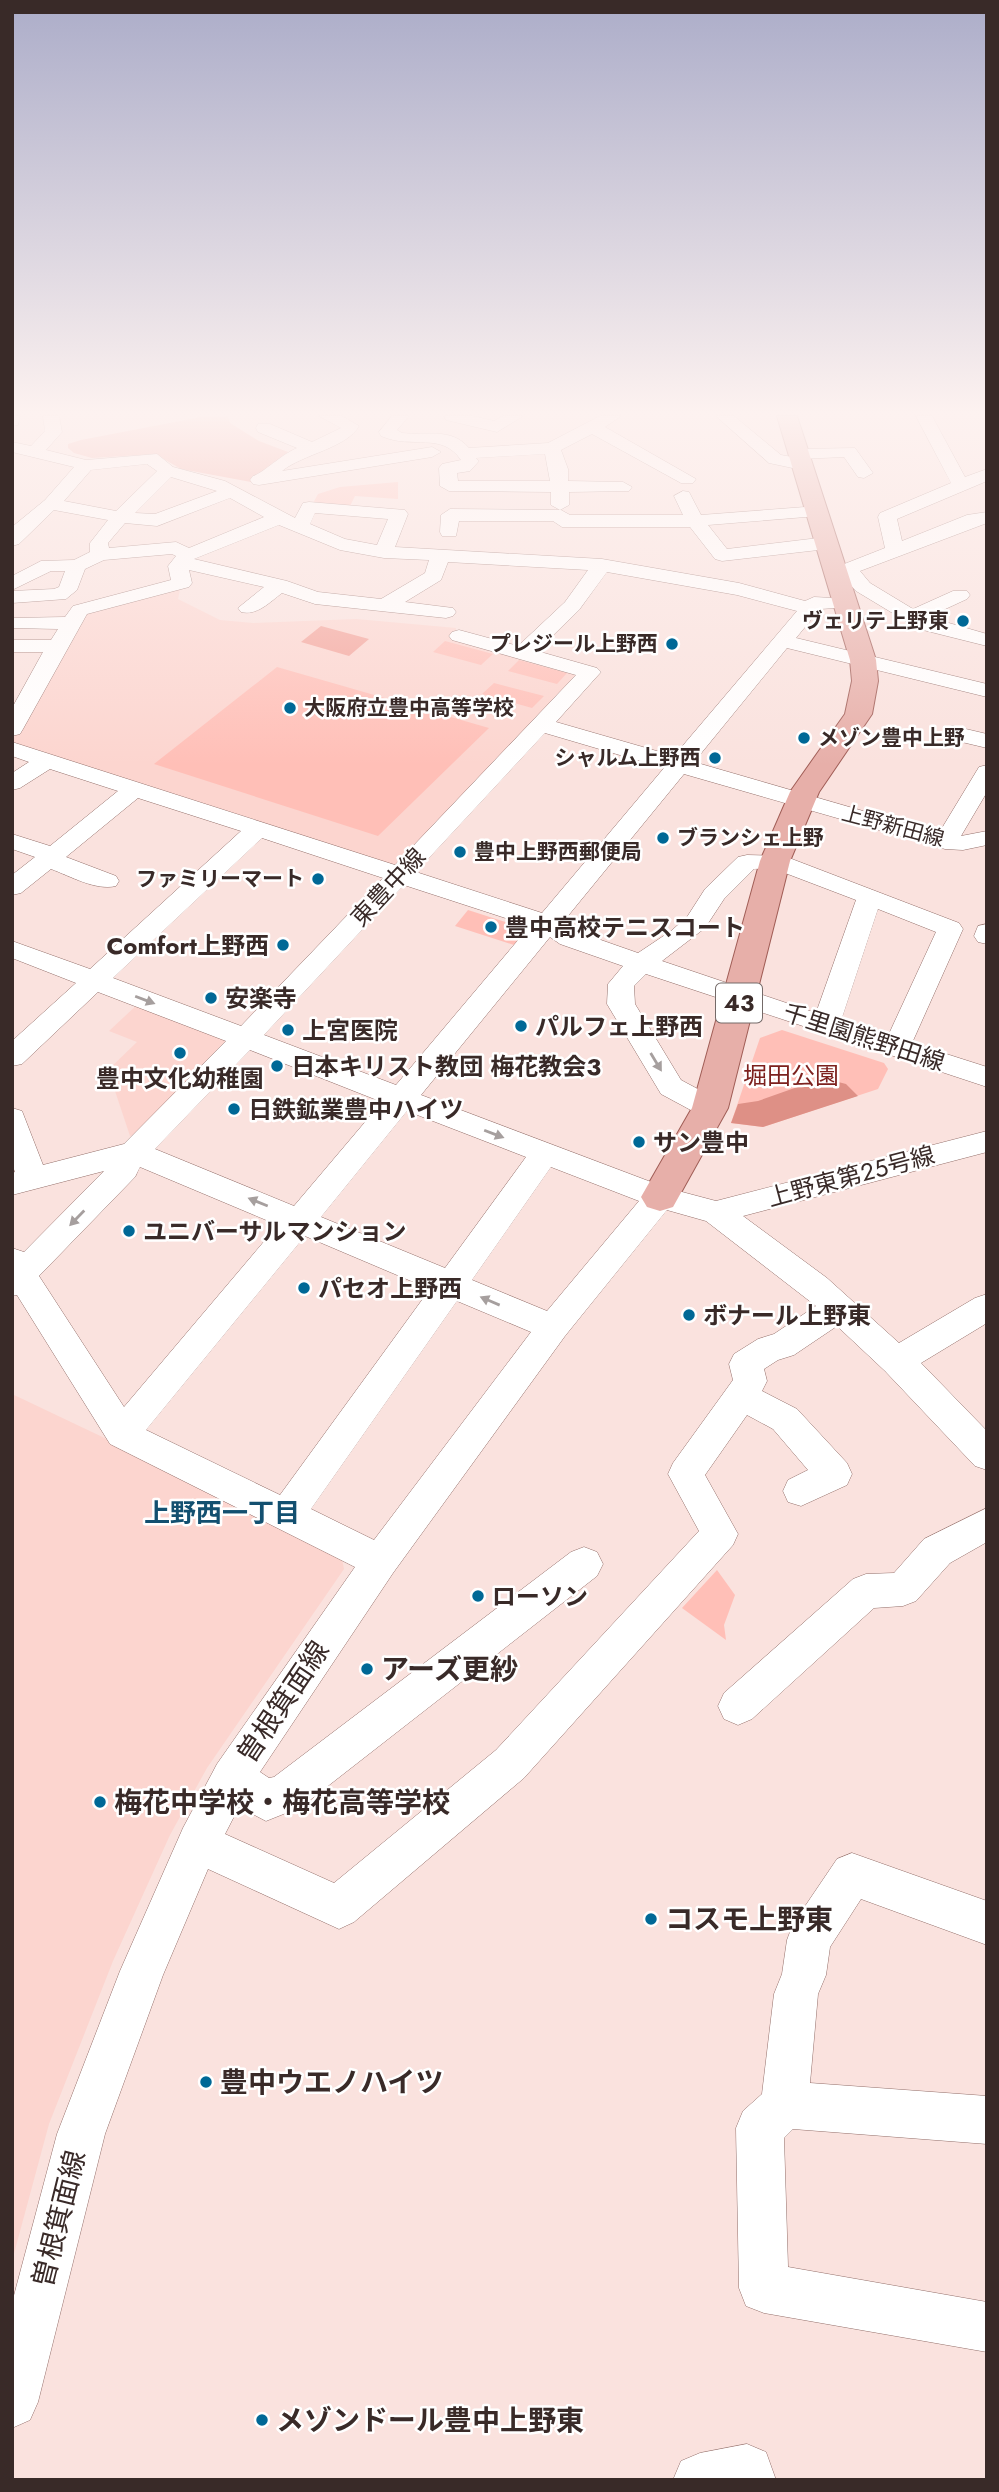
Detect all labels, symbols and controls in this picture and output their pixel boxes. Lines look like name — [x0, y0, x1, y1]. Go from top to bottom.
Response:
place label: ヴェリテ上野東 — [802, 606, 949, 636]
marker: ヴェリテ上野東 — [955, 613, 971, 629]
place label: プレジール上野西 — [490, 629, 658, 659]
marker: プレジール上野西 — [664, 636, 680, 652]
place label: 大阪府立豊中高等学校 — [304, 693, 514, 723]
marker: 大阪府立豊中高等学校 — [282, 700, 298, 716]
place label: メゾン豊中上野 — [818, 723, 965, 753]
marker: メゾン豊中上野 — [796, 730, 812, 746]
place label: シャルム上野西 — [554, 743, 701, 773]
marker: シャルム上野西 — [707, 750, 723, 766]
street label: 上野新田線 — [838, 798, 948, 854]
place label: ブランシェ上野 — [677, 823, 824, 853]
marker: ブランシェ上野 — [655, 830, 671, 846]
place label: 豊中上野西郵便局 — [474, 837, 642, 867]
street label: 東豊中線 — [342, 840, 434, 934]
marker: 豊中上野西郵便局 — [452, 844, 468, 860]
place label: ファミリーマート — [136, 864, 304, 894]
marker: ファミリーマート — [310, 871, 326, 887]
place label: 豊中高校テニスコート — [505, 910, 745, 945]
marker: 豊中高校テニスコート — [483, 919, 499, 935]
place label: Comfort上野西 — [106, 928, 269, 963]
marker: Comfort上野西 — [275, 937, 291, 953]
place label: 安楽寺 — [225, 981, 297, 1016]
road number: 43 — [716, 984, 762, 1022]
marker: 安楽寺 — [203, 990, 219, 1006]
one-way arrow — [134, 994, 155, 1005]
street label: 千里園熊野田線 — [779, 994, 949, 1080]
place label: パルフェ上野西 — [535, 1009, 703, 1044]
place label: 上宮医院 — [302, 1013, 398, 1048]
marker: パルフェ上野西 — [513, 1018, 529, 1034]
marker: 上宮医院 — [280, 1022, 296, 1038]
marker: 豊中文化幼稚園 — [172, 1045, 188, 1061]
place label: 日本キリスト教団 梅花教会3 — [291, 1049, 601, 1084]
one-way arrow — [650, 1052, 662, 1071]
marker: 日本キリスト教団 梅花教会3 — [269, 1058, 285, 1074]
park label: 堀田公園 — [743, 1058, 839, 1093]
place label: 豊中文化幼稚園 — [96, 1061, 264, 1096]
place label: 日鉄鉱業豊中ハイツ — [248, 1092, 464, 1127]
marker: 日鉄鉱業豊中ハイツ — [226, 1101, 242, 1117]
place label: サン豊中 — [653, 1125, 749, 1160]
one-way arrow — [484, 1128, 505, 1139]
marker: サン豊中 — [631, 1134, 647, 1150]
street label: 上野東第２５号線 — [763, 1137, 939, 1215]
one-way arrow — [248, 1197, 269, 1208]
one-way arrow — [69, 1209, 85, 1226]
place label: ユニバーサルマンション — [143, 1214, 407, 1249]
marker: ユニバーサルマンション — [121, 1223, 137, 1239]
place label: パセオ上野西 — [318, 1271, 462, 1306]
marker: パセオ上野西 — [296, 1280, 312, 1296]
one-way arrow — [480, 1295, 501, 1306]
place label: ボナール上野東 — [703, 1298, 871, 1333]
marker: ボナール上野東 — [681, 1307, 697, 1323]
district label: 上野西一丁目 — [144, 1494, 300, 1532]
place label: ローソン — [492, 1579, 588, 1614]
marker: ローソン — [470, 1588, 486, 1604]
street label: 曽根箕面線 — [227, 1632, 339, 1772]
place label: アーズ更紗 — [381, 1649, 518, 1690]
marker: アーズ更紗 — [359, 1661, 375, 1677]
place label: 梅花中学校・梅花高等学校 — [114, 1782, 450, 1823]
marker: 梅花中学校・梅花高等学校 — [92, 1794, 108, 1810]
place label: コスモ上野東 — [665, 1899, 833, 1940]
marker: コスモ上野東 — [643, 1911, 659, 1927]
place label: 豊中ウエノハイツ — [220, 2062, 443, 2103]
marker: 豊中ウエノハイツ — [198, 2074, 214, 2090]
street label: 曽根箕面線 — [22, 2146, 96, 2292]
place label: メゾンドール豊中上野東 — [276, 2400, 584, 2441]
marker: メゾンドール豊中上野東 — [254, 2412, 270, 2428]

